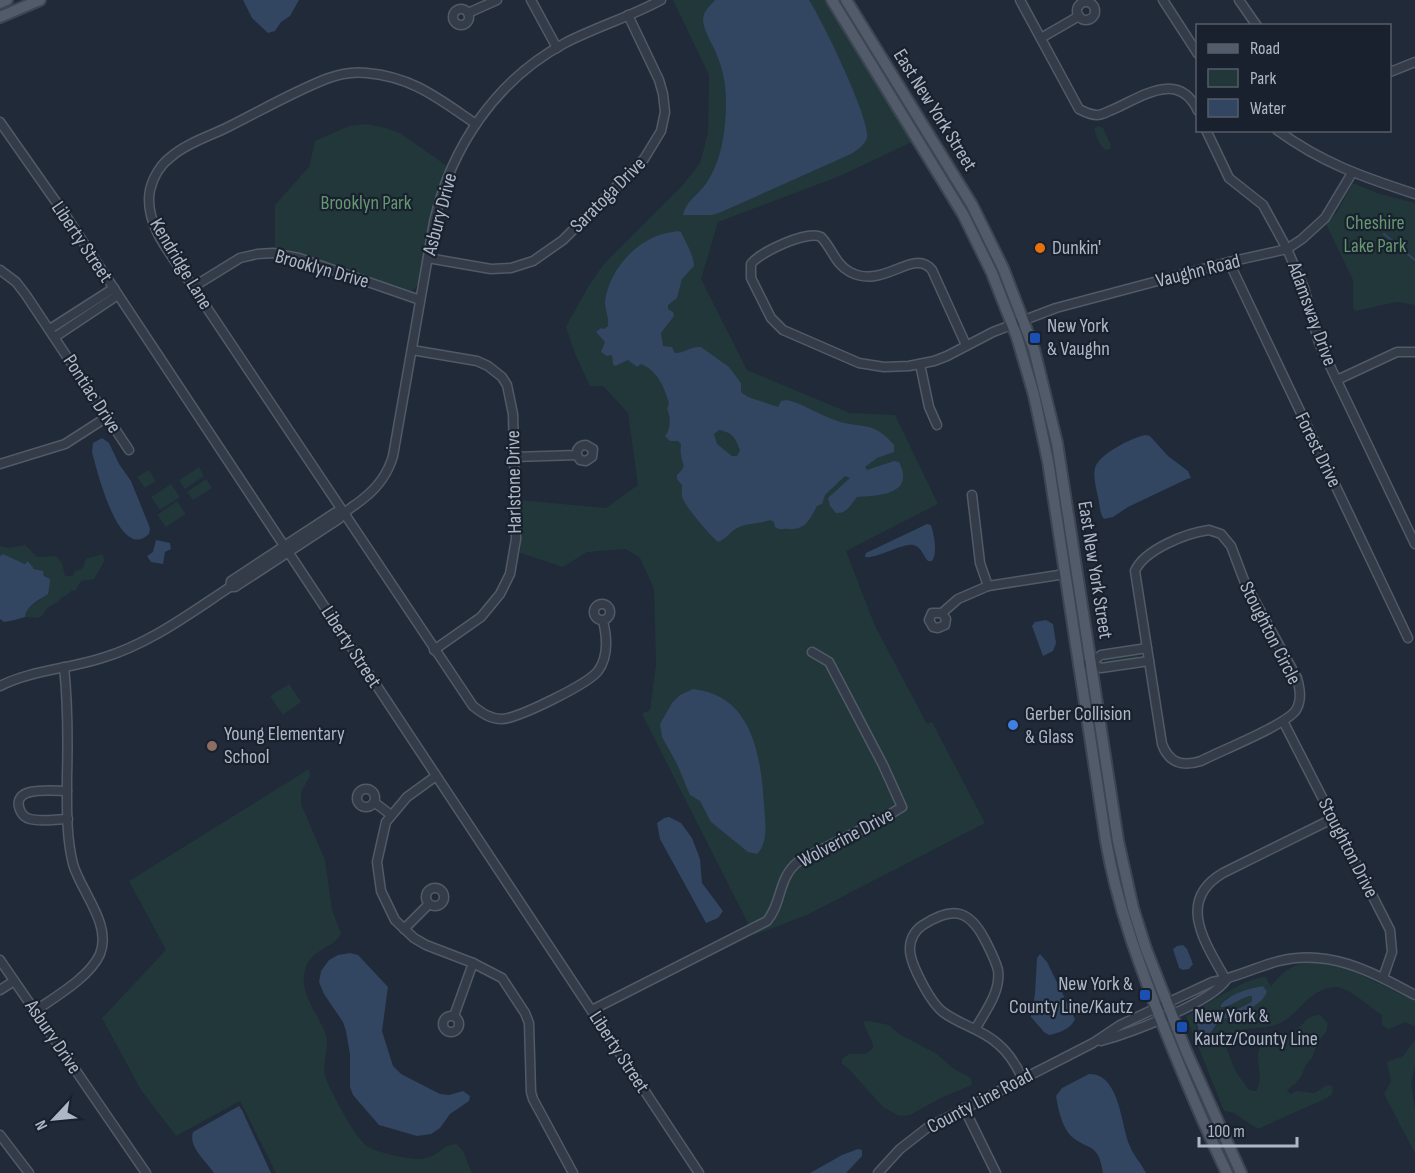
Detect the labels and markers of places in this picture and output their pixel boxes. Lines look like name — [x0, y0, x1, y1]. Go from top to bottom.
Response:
place label: Dunkin' — [1052, 236, 1101, 260]
marker: Dunkin' — [1033, 241, 1047, 255]
place label: New York & Vaughn — [1047, 314, 1110, 361]
marker: New York & Vaughn — [1028, 331, 1042, 345]
place label: Gerber Collision & Glass — [1025, 702, 1131, 749]
marker: Gerber Collision & Glass — [1006, 718, 1020, 732]
place label: Young Elementary School — [224, 722, 345, 769]
marker: Young Elementary School — [205, 739, 219, 753]
place label: New York & County Line/Kautz — [1009, 972, 1133, 1019]
marker: New York & County Line/Kautz — [1138, 988, 1152, 1002]
place label: New York & Kautz/County Line — [1194, 1004, 1318, 1051]
marker: New York & Kautz/County Line — [1175, 1020, 1189, 1034]

